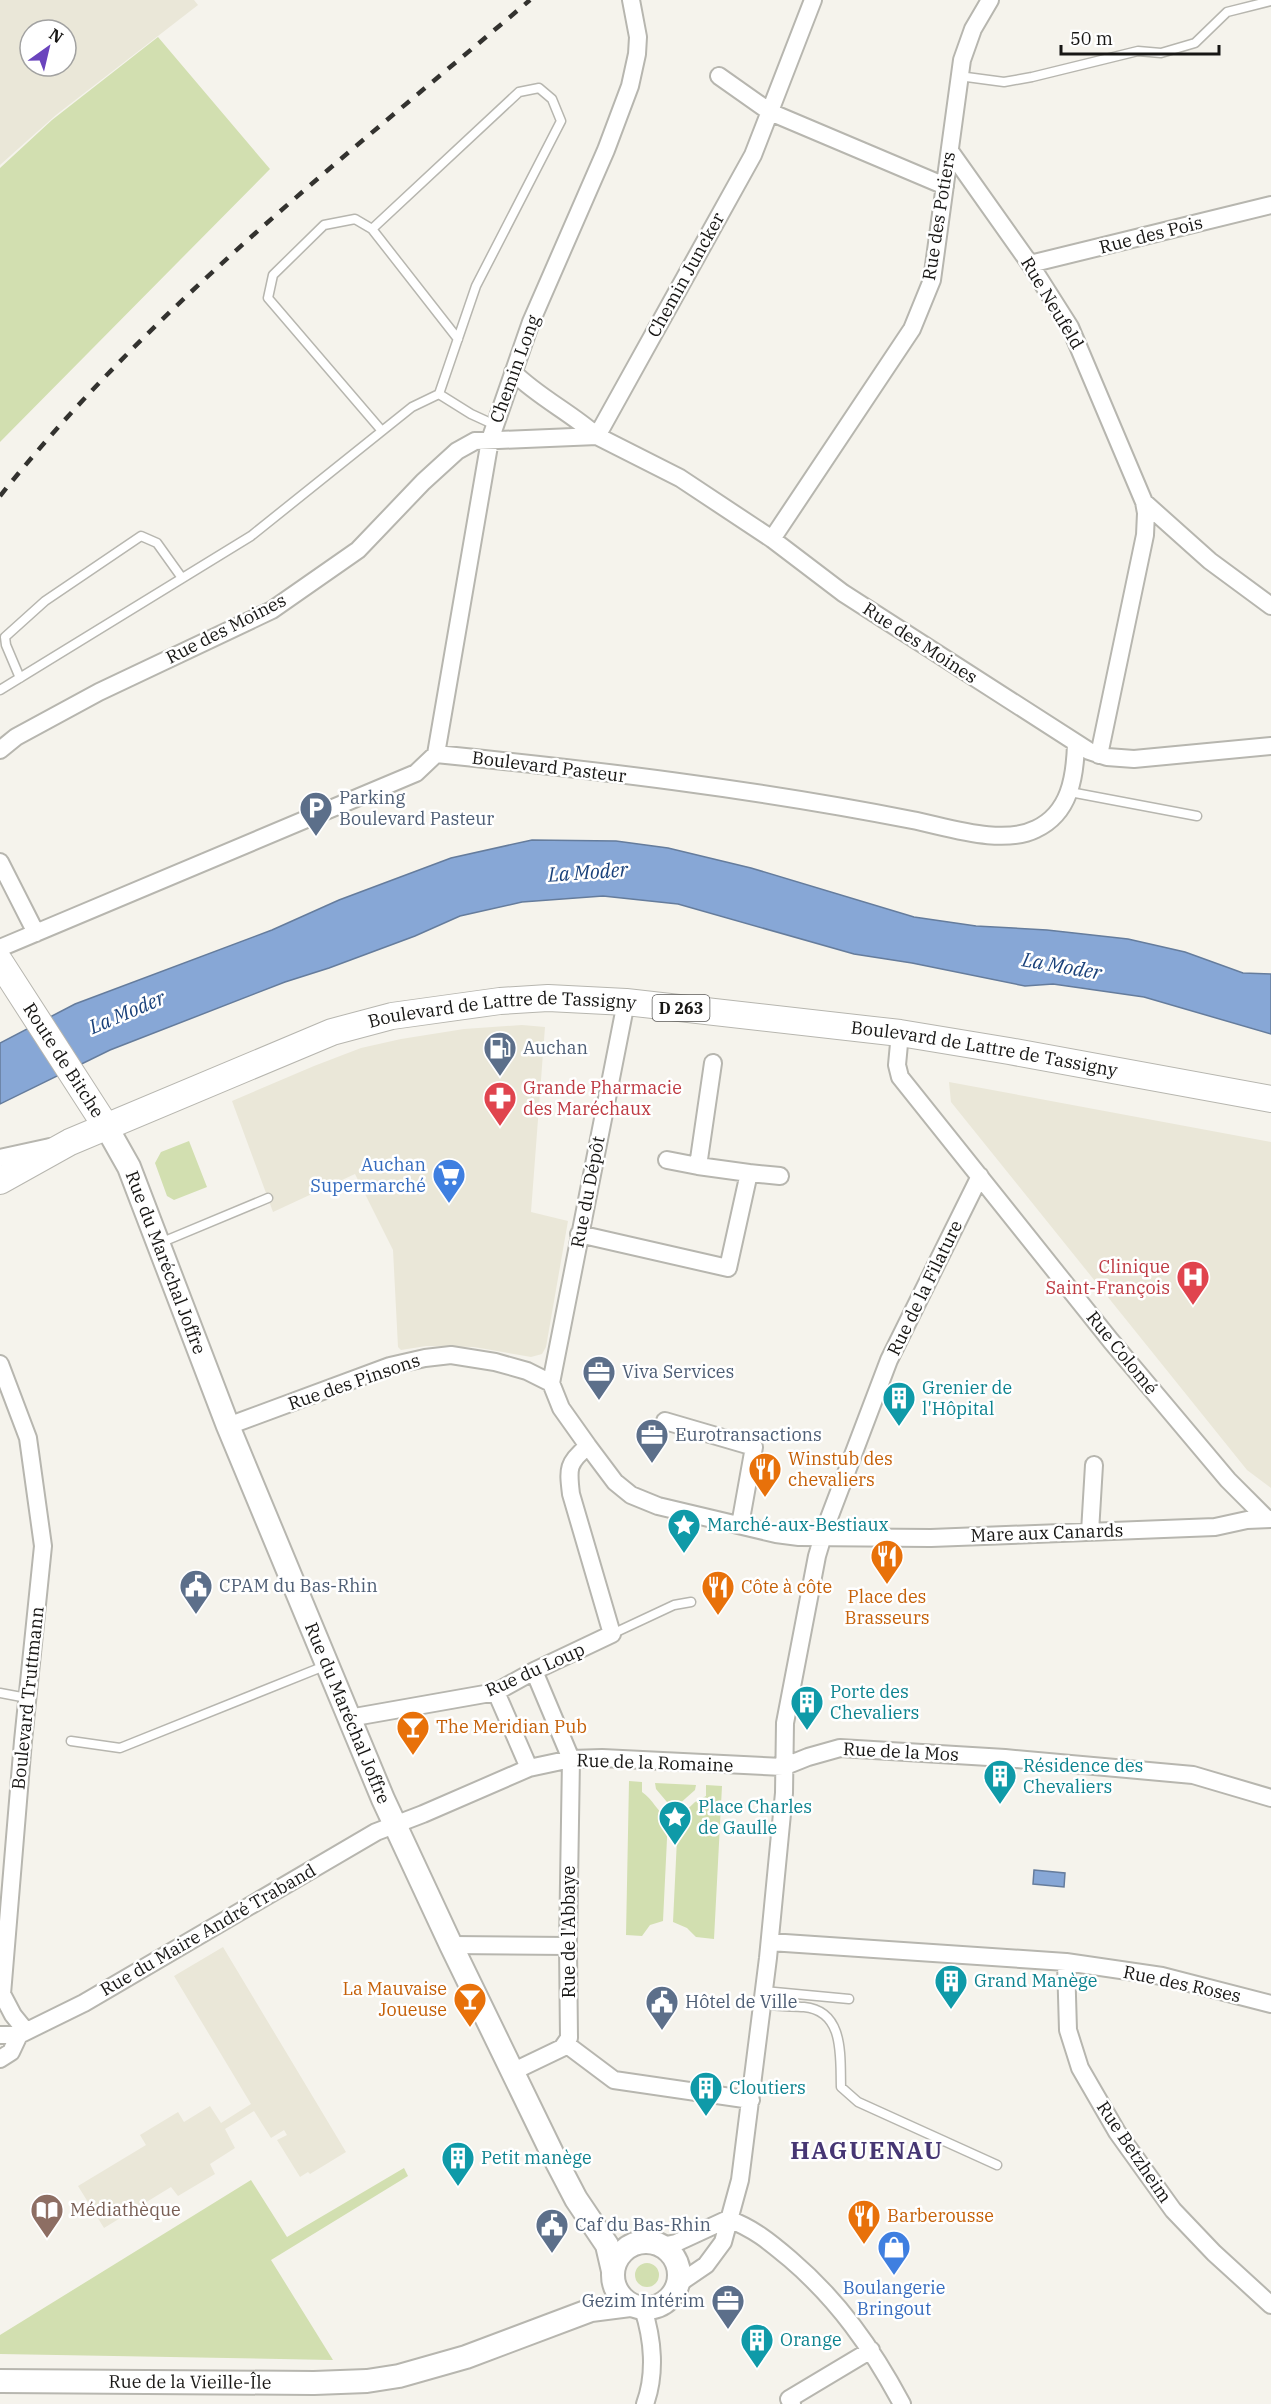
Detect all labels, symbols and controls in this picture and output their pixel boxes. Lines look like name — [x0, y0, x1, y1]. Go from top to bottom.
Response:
north arrow — [18, 18, 78, 78]
scale bar — [1061, 18, 1218, 56]
text: N — [46, 24, 67, 47]
text: 50 m — [1070, 27, 1113, 50]
street label: Rue des Potiers — [917, 150, 960, 282]
street label: Chemin Juncker — [642, 208, 729, 341]
street label: Rue des Pois — [1097, 211, 1205, 258]
street label: Rue Neufeld — [1016, 252, 1089, 353]
street label: Chemin Long — [484, 312, 545, 426]
street label: Rue des Moines — [162, 588, 290, 669]
street label: Rue des Moines — [859, 597, 982, 688]
street label: Boulevard Pasteur — [471, 746, 628, 787]
place label: Parking Boulevard Pasteur — [339, 786, 494, 830]
parking icon: Parking Boulevard Pasteur — [298, 790, 334, 837]
water label: La Moder — [546, 855, 630, 888]
water label: La Moder — [1019, 945, 1105, 986]
water label: La Moder — [84, 983, 170, 1040]
street label: Boulevard de Lattre de Tassigny — [365, 986, 638, 1033]
road number: D 263 — [652, 995, 710, 1021]
street label: Route de Bitche — [18, 998, 109, 1122]
street label: Boulevard de Lattre de Tassigny — [850, 1016, 1120, 1082]
fuel station icon: Auchan — [482, 1030, 518, 1077]
place label: Auchan — [523, 1036, 588, 1059]
place label: Grande Pharmacie des Maréchaux — [523, 1076, 682, 1120]
pharmacy icon: Grande Pharmacie des Maréchaux — [482, 1080, 518, 1127]
street label: Rue du Dépôt — [565, 1134, 610, 1250]
place label: Auchan Supermarché — [310, 1153, 426, 1197]
supermarket icon: Auchan Supermarché — [431, 1157, 467, 1204]
street label: Rue du Maréchal Joffre — [121, 1167, 211, 1357]
street label: Rue de la Filature — [882, 1216, 967, 1359]
place label: Clinique Saint-François — [1046, 1255, 1170, 1299]
hospital icon: Clinique Saint-François — [1175, 1259, 1211, 1306]
street label: Rue Colomé — [1082, 1306, 1163, 1399]
street label: Rue des Pinsons — [285, 1348, 423, 1415]
office icon: Viva Services — [581, 1354, 617, 1401]
place label: Viva Services — [622, 1360, 734, 1383]
place label: Grenier de l'Hôpital — [922, 1376, 1012, 1420]
building icon: Grenier de l'Hôpital — [881, 1380, 917, 1427]
office icon: Eurotransactions — [634, 1417, 670, 1464]
place label: Eurotransactions — [675, 1423, 822, 1446]
place label: Winstub des chevaliers — [788, 1447, 893, 1491]
restaurant icon: Winstub des chevaliers — [747, 1451, 783, 1498]
place icon: Marché-aux-Bestiaux — [666, 1507, 702, 1554]
place label: Marché-aux-Bestiaux — [707, 1513, 889, 1536]
street label: Mare aux Canards — [970, 1518, 1124, 1547]
restaurant icon: Place des Brasseurs — [869, 1538, 905, 1585]
public building icon: CPAM du Bas-Rhin — [178, 1568, 214, 1615]
restaurant icon: Côte à côte — [700, 1569, 736, 1616]
place label: CPAM du Bas-Rhin — [219, 1574, 378, 1597]
place label: Côte à côte — [741, 1575, 832, 1598]
place label: Place des Brasseurs — [845, 1585, 929, 1629]
street label: Boulevard Truttmann — [6, 1605, 49, 1791]
street label: Rue du Maréchal Joffre — [300, 1619, 396, 1807]
street label: Rue du Loup — [482, 1637, 588, 1702]
place label: Porte des Chevaliers — [830, 1680, 919, 1724]
building icon: Porte des Chevaliers — [789, 1684, 825, 1731]
bar icon: The Meridian Pub — [395, 1709, 431, 1756]
place label: The Meridian Pub — [436, 1715, 587, 1738]
street label: Rue de la Mos — [843, 1737, 959, 1766]
street label: Rue de la Romaine — [576, 1748, 734, 1777]
place label: Résidence des Chevaliers — [1023, 1754, 1143, 1798]
building icon: Résidence des Chevaliers — [982, 1758, 1018, 1805]
place label: Place Charles de Gaulle — [698, 1795, 812, 1839]
place icon: Place Charles de Gaulle — [657, 1799, 693, 1846]
street label: Rue du Maire André Traband — [96, 1858, 320, 2001]
street label: Rue de l'Abbaye — [557, 1866, 580, 1998]
street label: Rue des Roses — [1121, 1960, 1243, 2007]
building icon: Grand Manège — [933, 1963, 969, 2010]
place label: Grand Manège — [974, 1969, 1097, 1992]
place label: La Mauvaise Joueuse — [342, 1977, 447, 2021]
bar icon: La Mauvaise Joueuse — [452, 1981, 488, 2028]
public building icon: Hôtel de Ville — [644, 1984, 680, 2031]
place label: Hôtel de Ville — [685, 1990, 797, 2013]
building icon: Cloutiers — [688, 2070, 724, 2117]
place label: Cloutiers — [729, 2076, 806, 2099]
street label: Rue Betzheim — [1092, 2096, 1177, 2207]
district label: HAGUENAU — [790, 2134, 944, 2166]
building icon: Petit manège — [440, 2140, 476, 2187]
place label: Petit manège — [481, 2146, 592, 2169]
library icon: Médiathèque — [29, 2192, 65, 2239]
place label: Médiathèque — [70, 2198, 181, 2221]
restaurant icon: Barberousse — [846, 2198, 882, 2245]
place label: Barberousse — [887, 2204, 994, 2227]
public building icon: Caf du Bas-Rhin — [534, 2207, 570, 2254]
place label: Caf du Bas-Rhin — [575, 2213, 711, 2236]
shop icon: Boulangerie Bringout — [876, 2229, 912, 2276]
place label: Boulangerie Bringout — [843, 2276, 945, 2320]
office icon: Gezim Intérim — [710, 2283, 746, 2330]
place label: Gezim Intérim — [582, 2289, 705, 2312]
building icon: Orange — [739, 2322, 775, 2369]
place label: Orange — [780, 2328, 842, 2351]
street label: Rue de la Vieille-Île — [109, 2370, 271, 2394]

